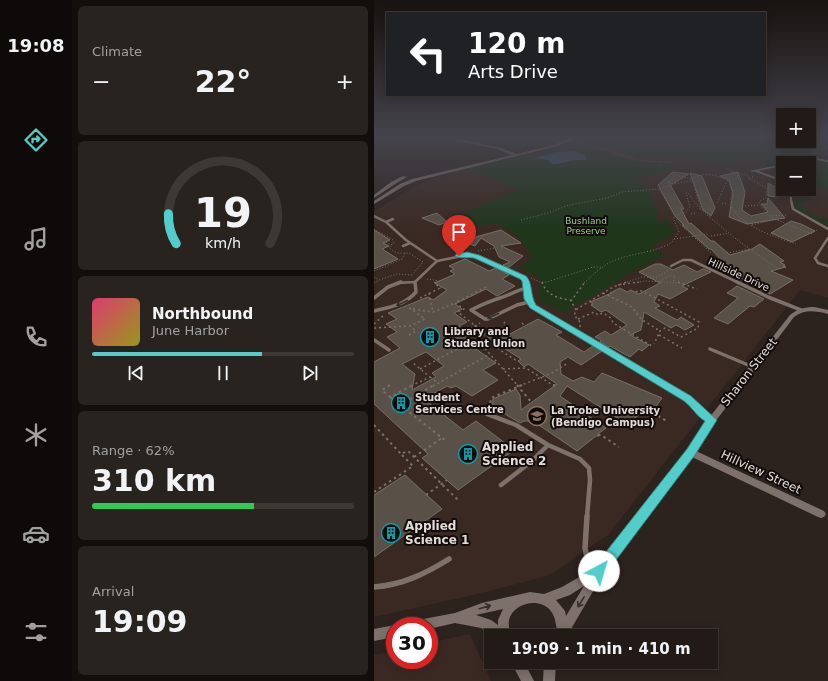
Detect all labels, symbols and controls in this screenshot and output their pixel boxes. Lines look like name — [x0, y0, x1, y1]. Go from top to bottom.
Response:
text: 120 m — [468, 27, 565, 60]
icon: left — [402, 28, 454, 80]
text: 19:08 — [7, 35, 65, 56]
text: Climate — [92, 44, 142, 59]
text: Arts Drive — [468, 61, 558, 82]
text: 22° — [195, 64, 251, 99]
text: − — [92, 69, 110, 94]
text: + — [336, 69, 354, 94]
map controls — [776, 108, 816, 196]
button: + — [776, 108, 816, 148]
icon: directions — [22, 126, 50, 154]
button: − — [776, 156, 816, 196]
text: 19 — [194, 187, 252, 236]
pin — [442, 215, 476, 256]
park label: Bushland Preserve — [565, 216, 607, 236]
icon: arrive — [448, 221, 470, 243]
icon: music — [22, 225, 50, 253]
text: km/h — [205, 234, 241, 250]
street label: Hillside Drive — [706, 255, 771, 293]
one-way arrow — [396, 300, 408, 307]
text: Northbound — [152, 305, 253, 323]
one-way arrow — [488, 313, 500, 321]
icon: phone — [22, 323, 50, 351]
text: June Harbor — [152, 323, 229, 338]
building icon: Library and Student Union — [419, 326, 441, 348]
place label: Library and Student Union — [444, 326, 525, 349]
street label: Sharon Street — [718, 335, 780, 409]
icon: previous — [125, 362, 147, 384]
icon: pause — [212, 362, 234, 384]
icon: next — [299, 362, 321, 384]
building icon: Student Services Centre — [390, 392, 412, 414]
place label: Student Services Centre — [415, 392, 504, 415]
school or university icon: La Trobe University (Bendigo Campus) — [526, 405, 548, 427]
place label: La Trobe University (Bendigo Campus) — [551, 405, 661, 428]
icon: climate — [22, 421, 50, 449]
place label: Applied Science 2 — [482, 440, 546, 468]
text: Range · 62% — [92, 443, 175, 458]
building icon: Applied Science 2 — [457, 443, 479, 465]
street label: Hillview Street — [719, 447, 804, 497]
text: 310 km — [92, 463, 216, 498]
place label: Applied Science 1 — [405, 519, 469, 547]
icon: car — [22, 520, 50, 548]
building icon: Applied Science 1 — [380, 522, 402, 544]
position arrow — [578, 550, 620, 592]
text: Arrival — [92, 584, 134, 599]
one-way arrow — [576, 596, 584, 608]
one-way arrow — [478, 603, 491, 610]
text: 19:09 — [92, 604, 188, 639]
speed limit sign: 30 — [386, 617, 438, 669]
icon: filters — [22, 618, 50, 646]
text: 19:09 · 1 min · 410 m — [511, 640, 691, 658]

